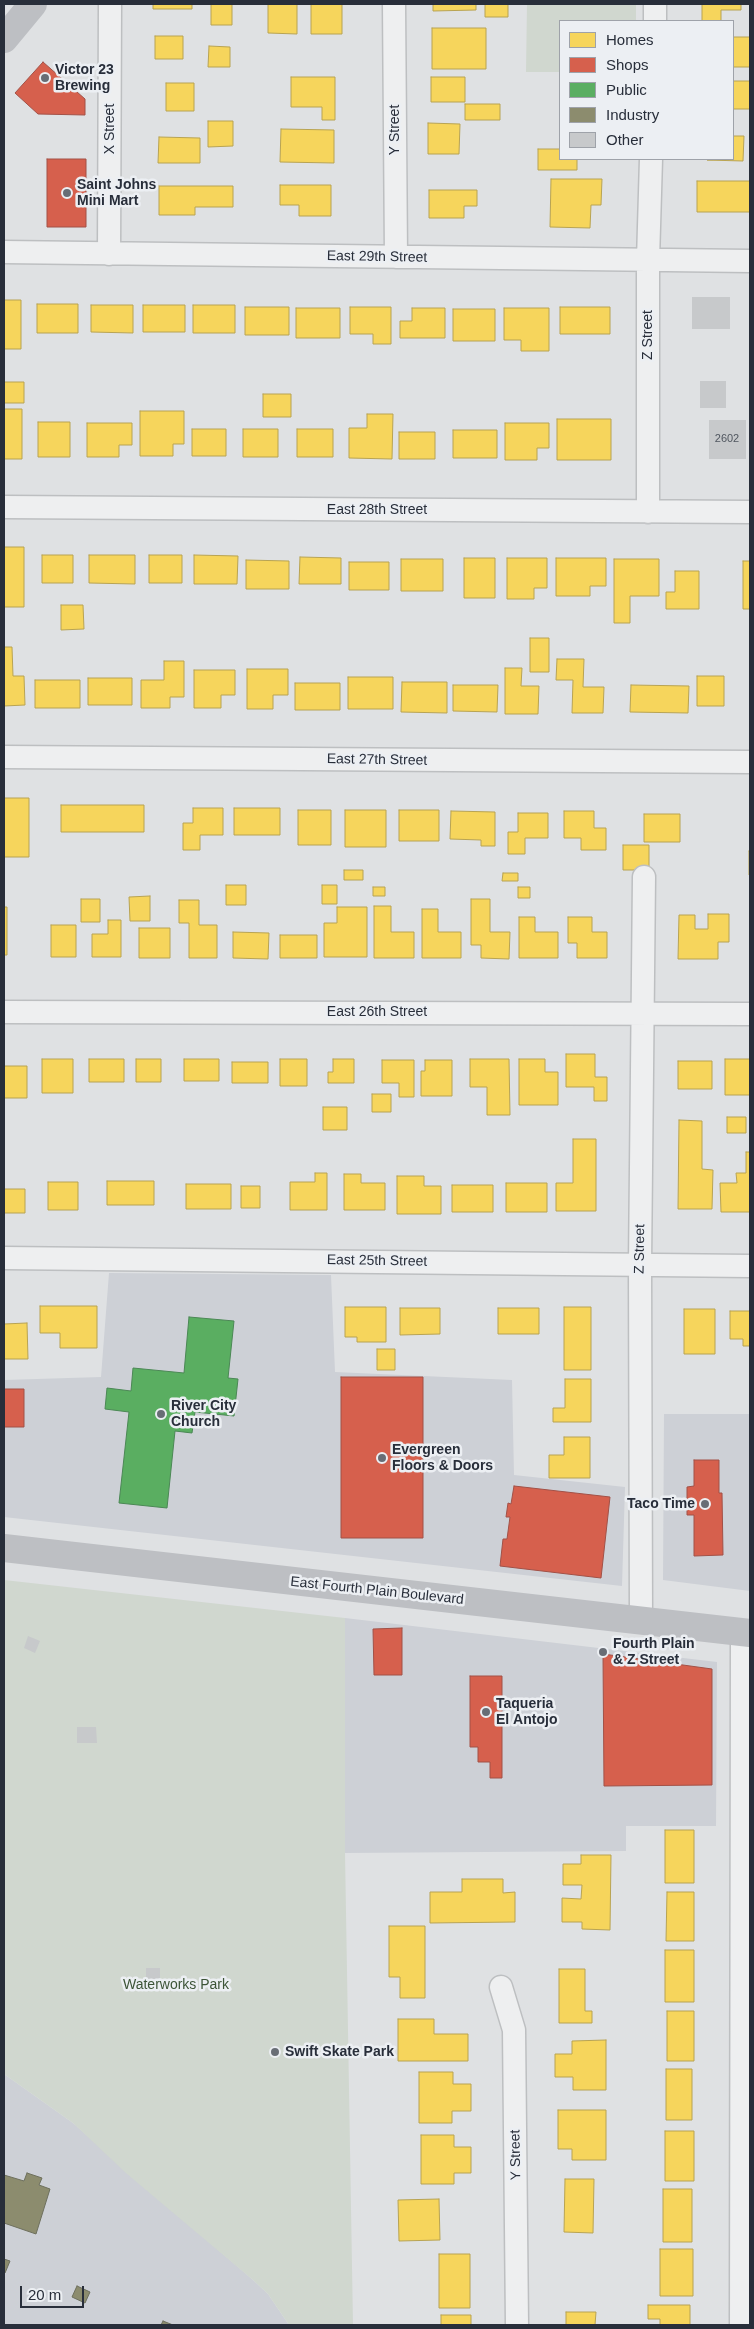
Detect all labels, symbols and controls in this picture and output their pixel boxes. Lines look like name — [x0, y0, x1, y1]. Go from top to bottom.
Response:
legend — [559, 20, 734, 160]
text: Homes — [606, 31, 654, 48]
text: Shops — [606, 56, 649, 73]
place label: Victor 23 Brewing — [55, 62, 114, 94]
marker: Victor 23 Brewing — [39, 72, 51, 84]
text: Public — [606, 81, 647, 98]
street label: X Street — [102, 104, 118, 154]
street label: Y Street — [387, 105, 403, 155]
text: Industry — [606, 106, 659, 123]
text: Other — [606, 131, 644, 148]
place label: Saint Johns Mini Mart — [77, 177, 156, 210]
marker: Saint Johns Mini Mart — [61, 187, 73, 199]
street label: East 29th Street — [327, 248, 427, 266]
street label: Z Street — [640, 310, 656, 360]
house number: 2602 — [715, 432, 739, 446]
street label: East 28th Street — [327, 502, 427, 518]
street label: East 27th Street — [327, 751, 427, 769]
street label: East 26th Street — [327, 1004, 427, 1020]
street label: Z Street — [631, 1224, 649, 1274]
street label: East 25th Street — [327, 1252, 427, 1270]
place label: River City Church — [171, 1398, 236, 1430]
marker: River City Church — [155, 1408, 167, 1420]
place label: Evergreen Floors & Doors — [392, 1442, 493, 1474]
marker: Evergreen Floors & Doors — [376, 1452, 388, 1464]
place label: Taco Time — [627, 1496, 695, 1512]
marker: Taco Time — [699, 1498, 711, 1510]
street label: East Fourth Plain Boulevard — [289, 1574, 465, 1608]
place label: Fourth Plain & Z Street — [613, 1636, 695, 1668]
marker: Fourth Plain & Z Street — [597, 1646, 609, 1658]
place label: Taqueria El Antojo — [496, 1696, 557, 1728]
marker: Taqueria El Antojo — [480, 1706, 492, 1718]
park label: Waterworks Park — [123, 1977, 229, 1993]
place label: Swift Skate Park — [285, 2044, 394, 2060]
marker: Swift Skate Park — [269, 2046, 281, 2058]
street label: Y Street — [507, 2130, 525, 2180]
scale bar — [22, 2276, 86, 2308]
text: 20 m — [28, 2286, 61, 2303]

